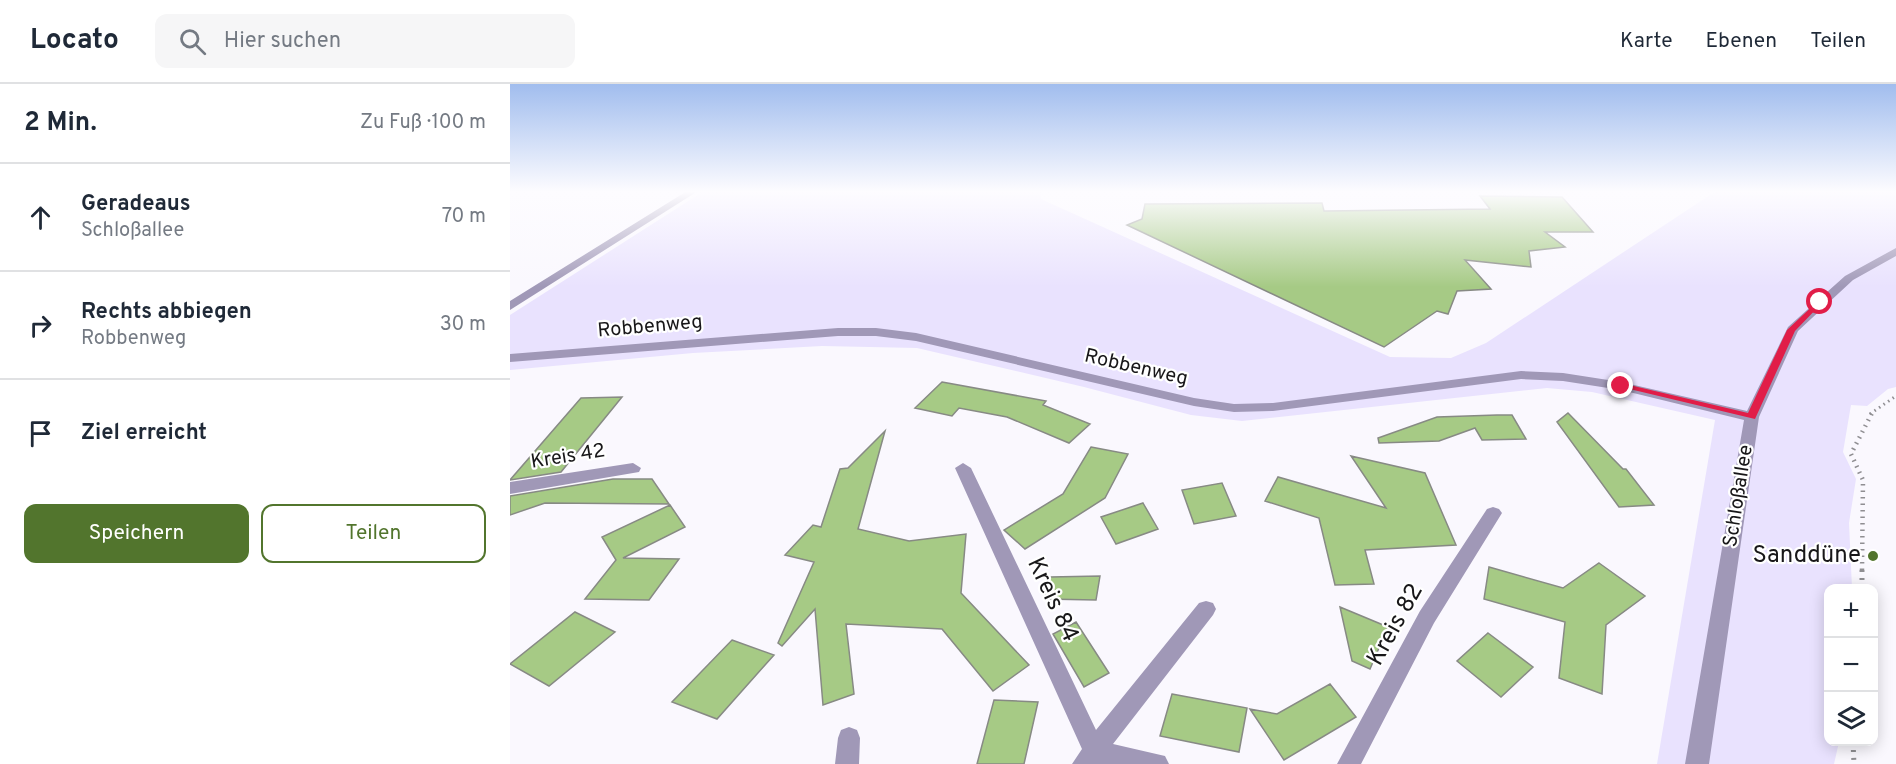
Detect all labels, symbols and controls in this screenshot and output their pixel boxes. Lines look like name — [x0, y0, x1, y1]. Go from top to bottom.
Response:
search box — [155, 14, 575, 68]
text: Locato — [30, 23, 119, 59]
icon: search — [176, 25, 209, 58]
text: Hier suchen — [224, 28, 341, 55]
text: Karte — [1620, 28, 1672, 55]
text: Ebenen — [1705, 28, 1777, 55]
text: Teilen — [1810, 28, 1866, 55]
text: 2 Min. — [24, 107, 97, 140]
text: Zu Fuß · 100 m — [360, 110, 486, 136]
text: Geradeaus — [81, 191, 191, 218]
icon: ahead — [24, 201, 57, 234]
text: 70 m — [442, 204, 486, 230]
text: Schloßallee — [81, 218, 184, 244]
route start — [1806, 288, 1832, 314]
text: Rechts abbiegen — [81, 299, 252, 326]
icon: right — [24, 309, 57, 342]
street label: Robbenweg — [596, 309, 704, 345]
text: 30 m — [440, 312, 486, 338]
text: Robbenweg — [81, 326, 186, 352]
street label: Robbenweg — [1082, 343, 1190, 393]
route end — [1607, 372, 1633, 398]
icon: arrive — [24, 417, 57, 450]
text: Ziel erreicht — [81, 420, 207, 447]
street label: Kreis 42 — [529, 438, 607, 476]
street label: Schloßallee — [1718, 443, 1760, 549]
button: Speichern — [24, 504, 249, 563]
button: Teilen — [261, 504, 486, 563]
place label: Sanddüne — [1753, 541, 1861, 571]
marker: Sanddüne — [1866, 549, 1880, 563]
street label: Kreis 84 — [1019, 553, 1085, 647]
street label: Kreis 82 — [1361, 579, 1431, 671]
map controls — [1824, 584, 1878, 746]
button: + — [1824, 584, 1878, 638]
button: − — [1824, 638, 1878, 692]
button: layers — [1824, 692, 1878, 746]

